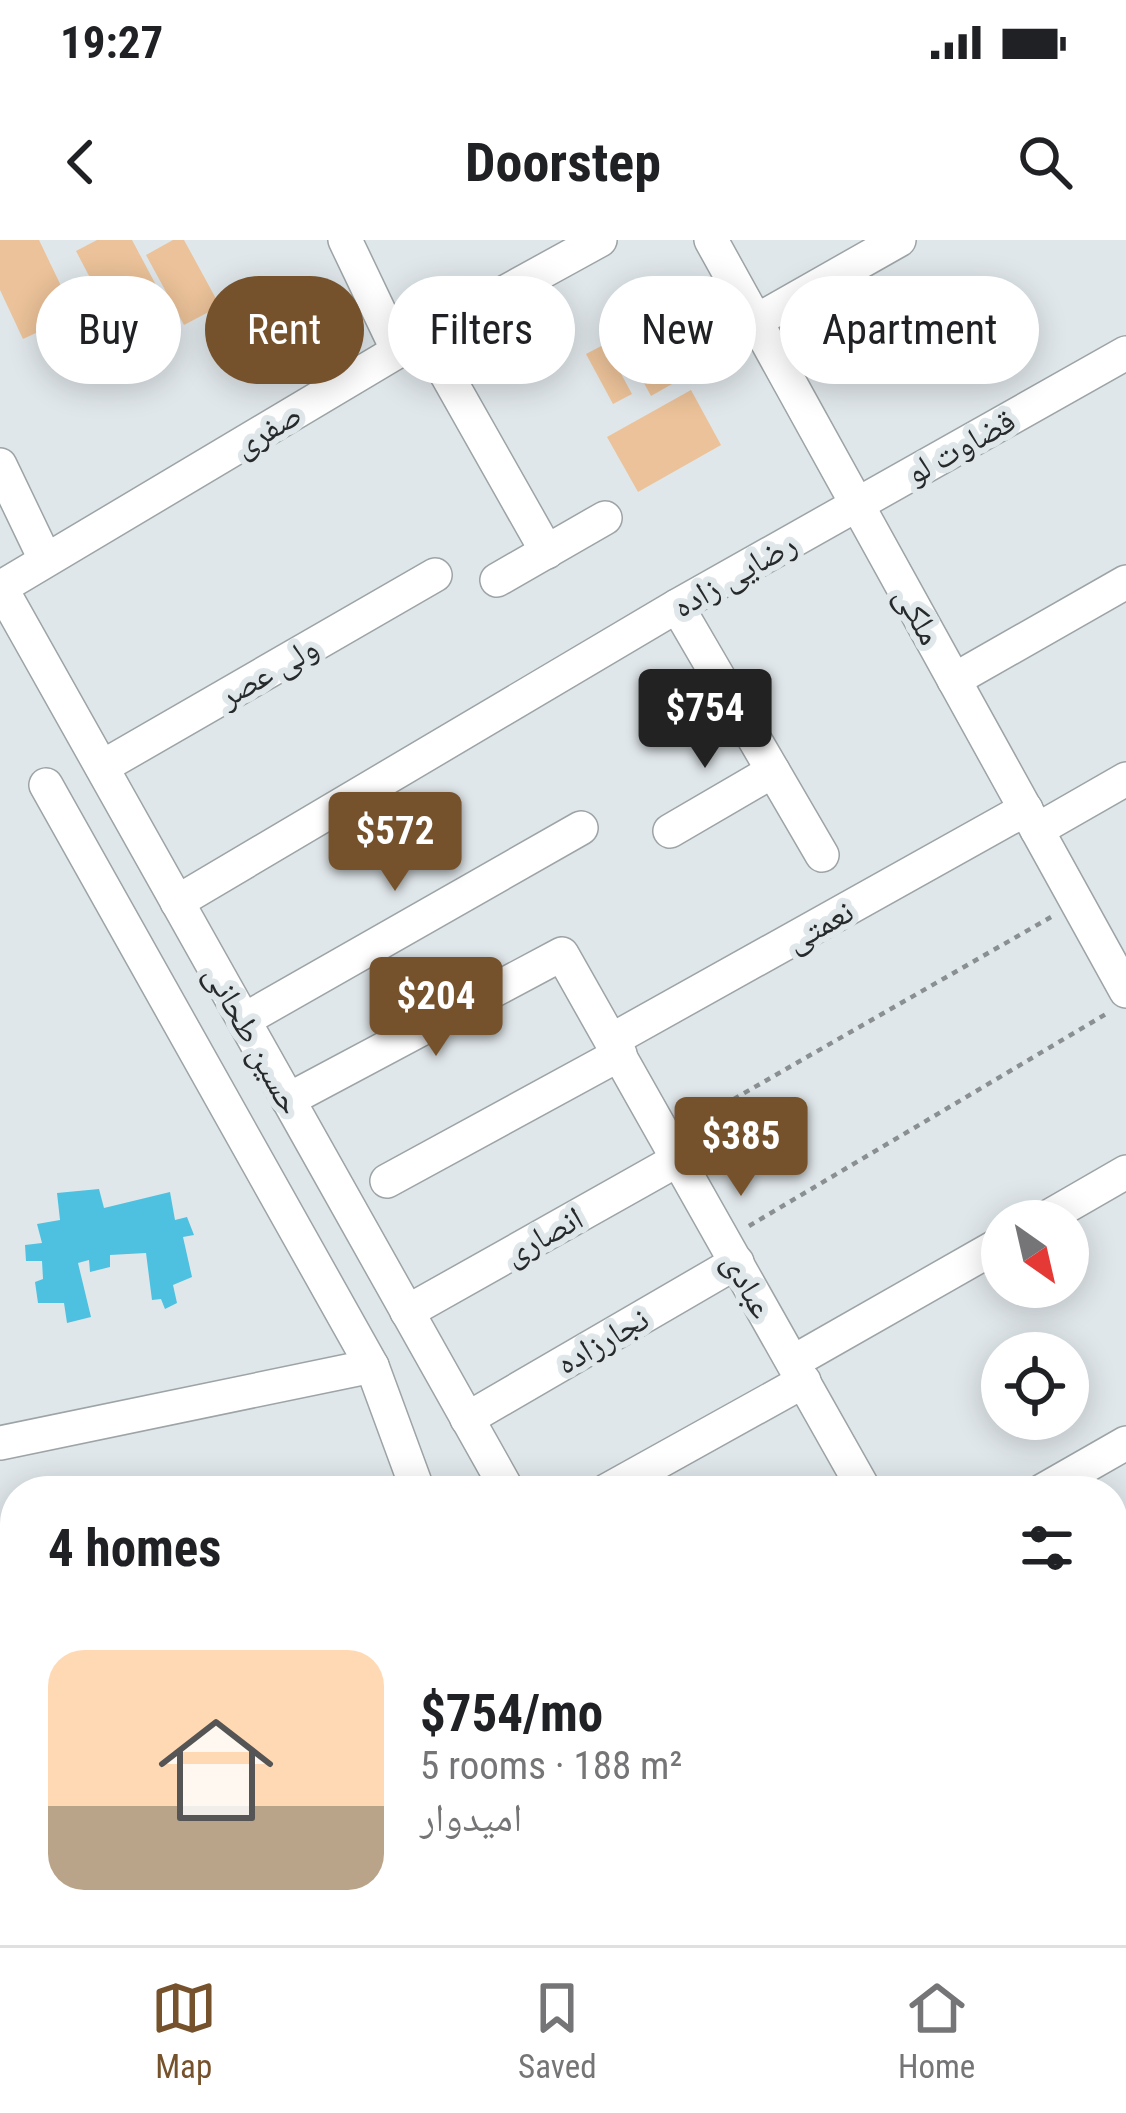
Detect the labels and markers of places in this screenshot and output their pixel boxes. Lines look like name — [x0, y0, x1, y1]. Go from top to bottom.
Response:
pin: $754 — [634, 669, 776, 771]
pin: $572 — [324, 792, 466, 894]
pin: $204 — [365, 957, 507, 1059]
pin: $385 — [670, 1097, 812, 1199]

